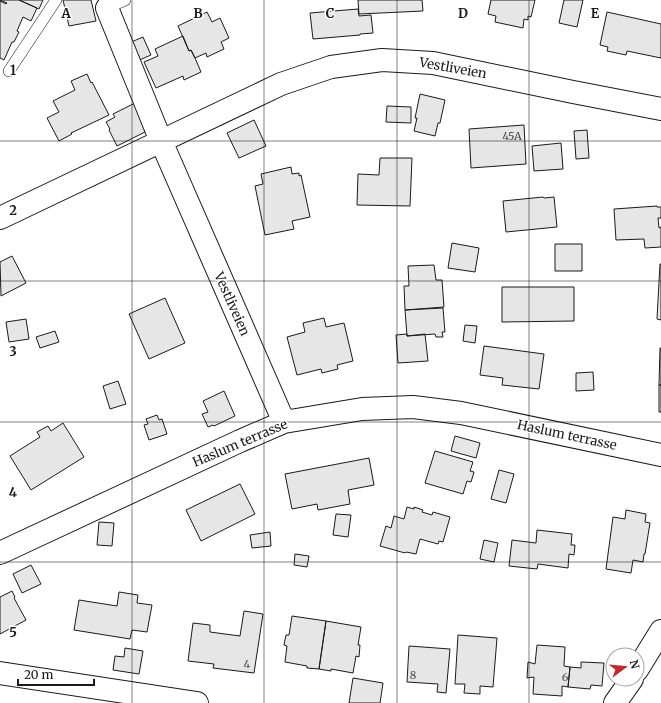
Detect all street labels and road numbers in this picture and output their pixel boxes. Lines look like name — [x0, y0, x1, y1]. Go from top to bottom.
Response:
street label: Vestliveien — [417, 54, 488, 82]
street label: Vestliveien — [210, 269, 254, 339]
street label: Haslum terrasse — [190, 415, 290, 471]
street label: Haslum terrasse — [516, 416, 619, 454]

